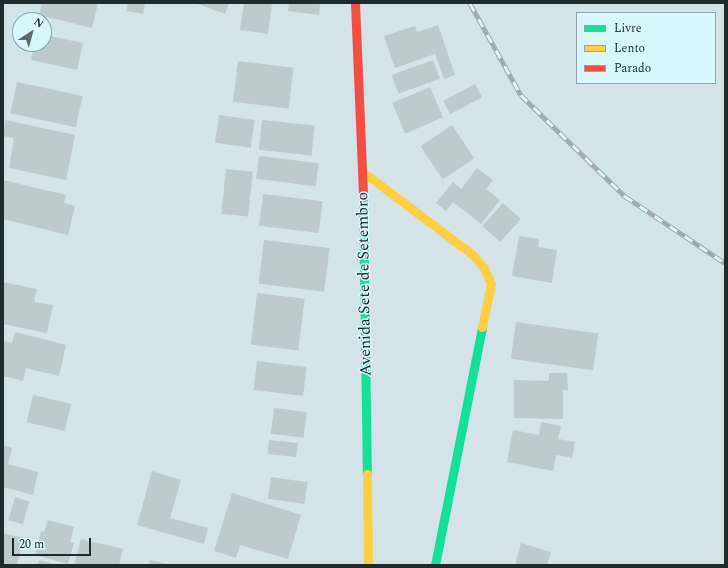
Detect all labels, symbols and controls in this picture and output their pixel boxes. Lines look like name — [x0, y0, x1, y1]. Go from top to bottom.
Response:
north arrow — [12, 12, 52, 52]
legend — [576, 12, 716, 84]
text: N — [30, 13, 47, 32]
text: Livre — [614, 19, 642, 38]
text: Lento — [614, 39, 645, 58]
text: Parado — [614, 59, 651, 78]
street label: Avenida Sete de Setembro — [353, 192, 375, 376]
scale bar — [14, 530, 93, 556]
text: 20 m — [19, 535, 44, 554]

